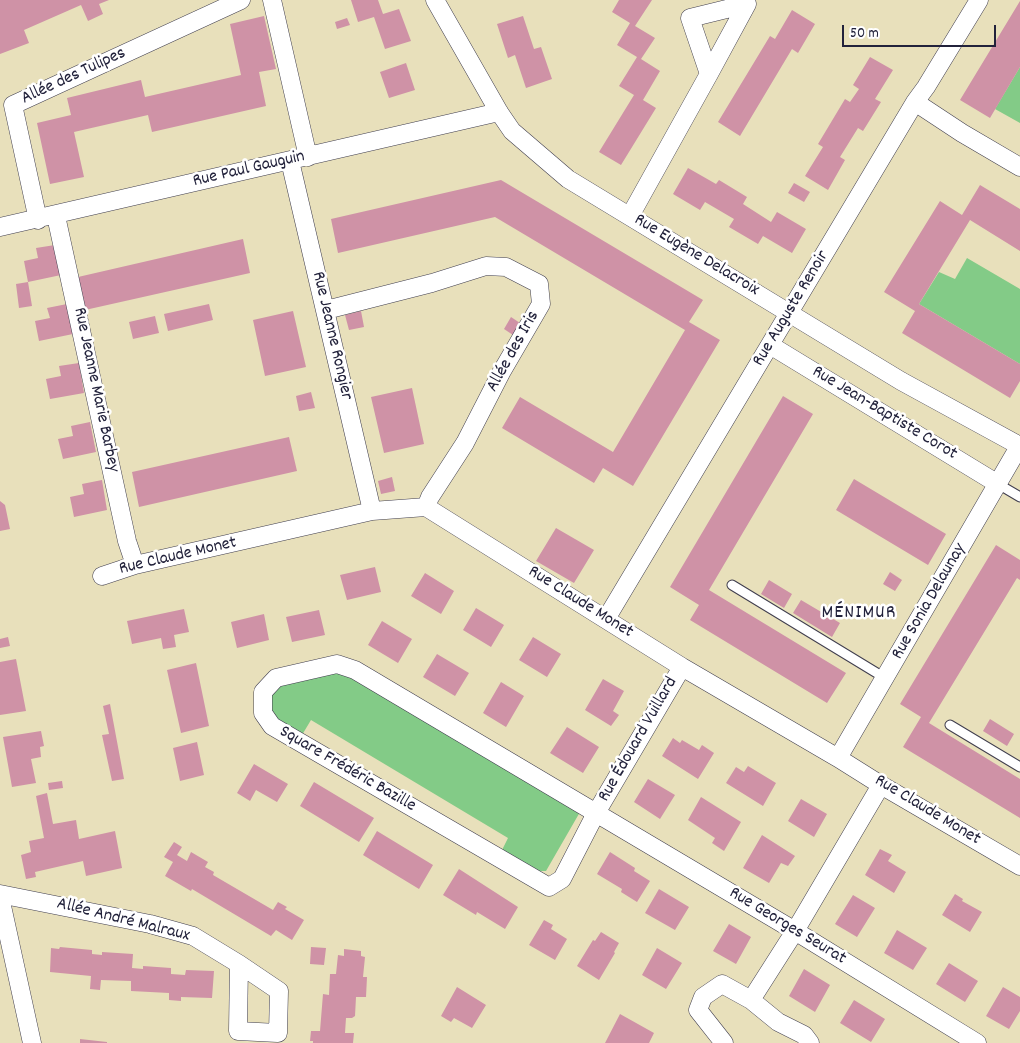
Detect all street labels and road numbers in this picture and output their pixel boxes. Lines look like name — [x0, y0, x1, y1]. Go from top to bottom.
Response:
street label: Allée des Tulipes — [18, 43, 130, 111]
street label: Rue Paul Gauguin — [191, 147, 307, 193]
street label: Rue Eugène Delacroix — [629, 210, 763, 302]
street label: Rue Auguste Renoir — [749, 247, 835, 371]
street label: Rue Jeanne Rongier — [306, 270, 356, 402]
street label: Rue Jeanne Marie Barbey — [67, 306, 123, 474]
street label: Allée des Iris — [483, 308, 545, 396]
street label: Rue Jean-Baptiste Corot — [807, 362, 961, 466]
street label: Rue Claude Monet — [117, 533, 239, 581]
street label: Rue Sonia Delaunay — [888, 540, 972, 664]
street label: Rue Claude Monet — [523, 562, 637, 644]
street label: Rue Édouard Vuillard — [595, 674, 683, 806]
street label: Square Frédéric Bazille — [275, 722, 419, 818]
street label: Rue Claude Monet — [870, 771, 984, 851]
street label: Rue Georges Seurat — [724, 883, 850, 971]
street label: Allée André Malraux — [54, 894, 192, 948]

